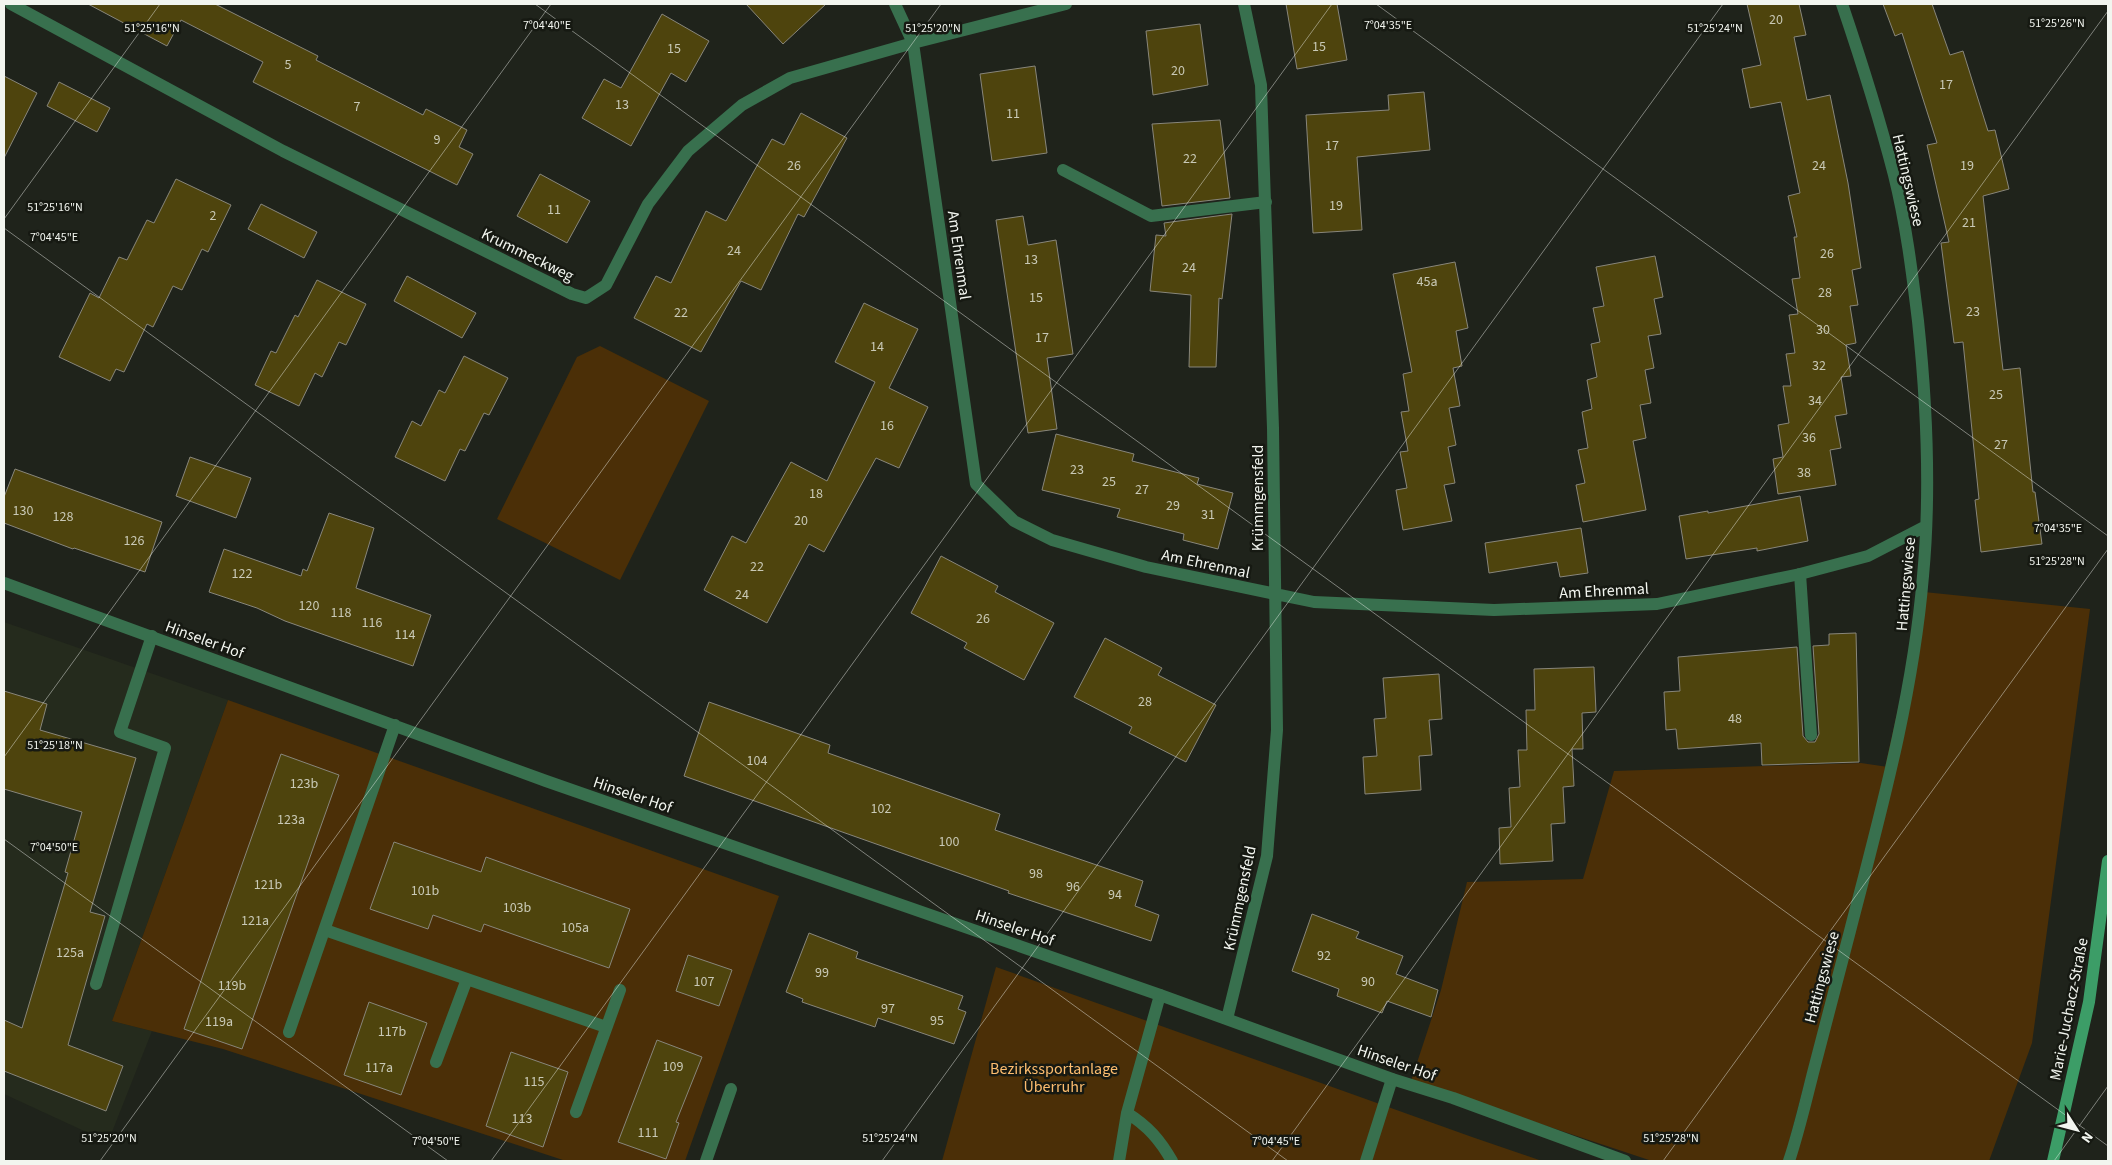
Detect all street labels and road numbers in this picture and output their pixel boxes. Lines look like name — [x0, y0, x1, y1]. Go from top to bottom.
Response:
street label: Hattingswiese — [1887, 132, 1929, 229]
street label: Am Ehrenmal — [942, 209, 976, 301]
street label: Krummeckweg — [478, 223, 578, 287]
street label: Krümmgensfeld — [1247, 445, 1269, 551]
street label: Hattingswiese — [1891, 536, 1921, 632]
street label: Am Ehrenmal — [1160, 544, 1252, 584]
street label: Am Ehrenmal — [1559, 578, 1649, 604]
street label: Hinseler Hof — [162, 616, 248, 665]
street label: Hinseler Hof — [590, 771, 676, 819]
street label: Krümmgensfeld — [1218, 844, 1262, 953]
street label: Hinseler Hof — [972, 904, 1058, 952]
street label: Hattingswiese — [1799, 929, 1845, 1026]
street label: Marie-Juchacz-Straße — [2044, 936, 2094, 1082]
street label: Hinseler Hof — [1354, 1039, 1440, 1087]

